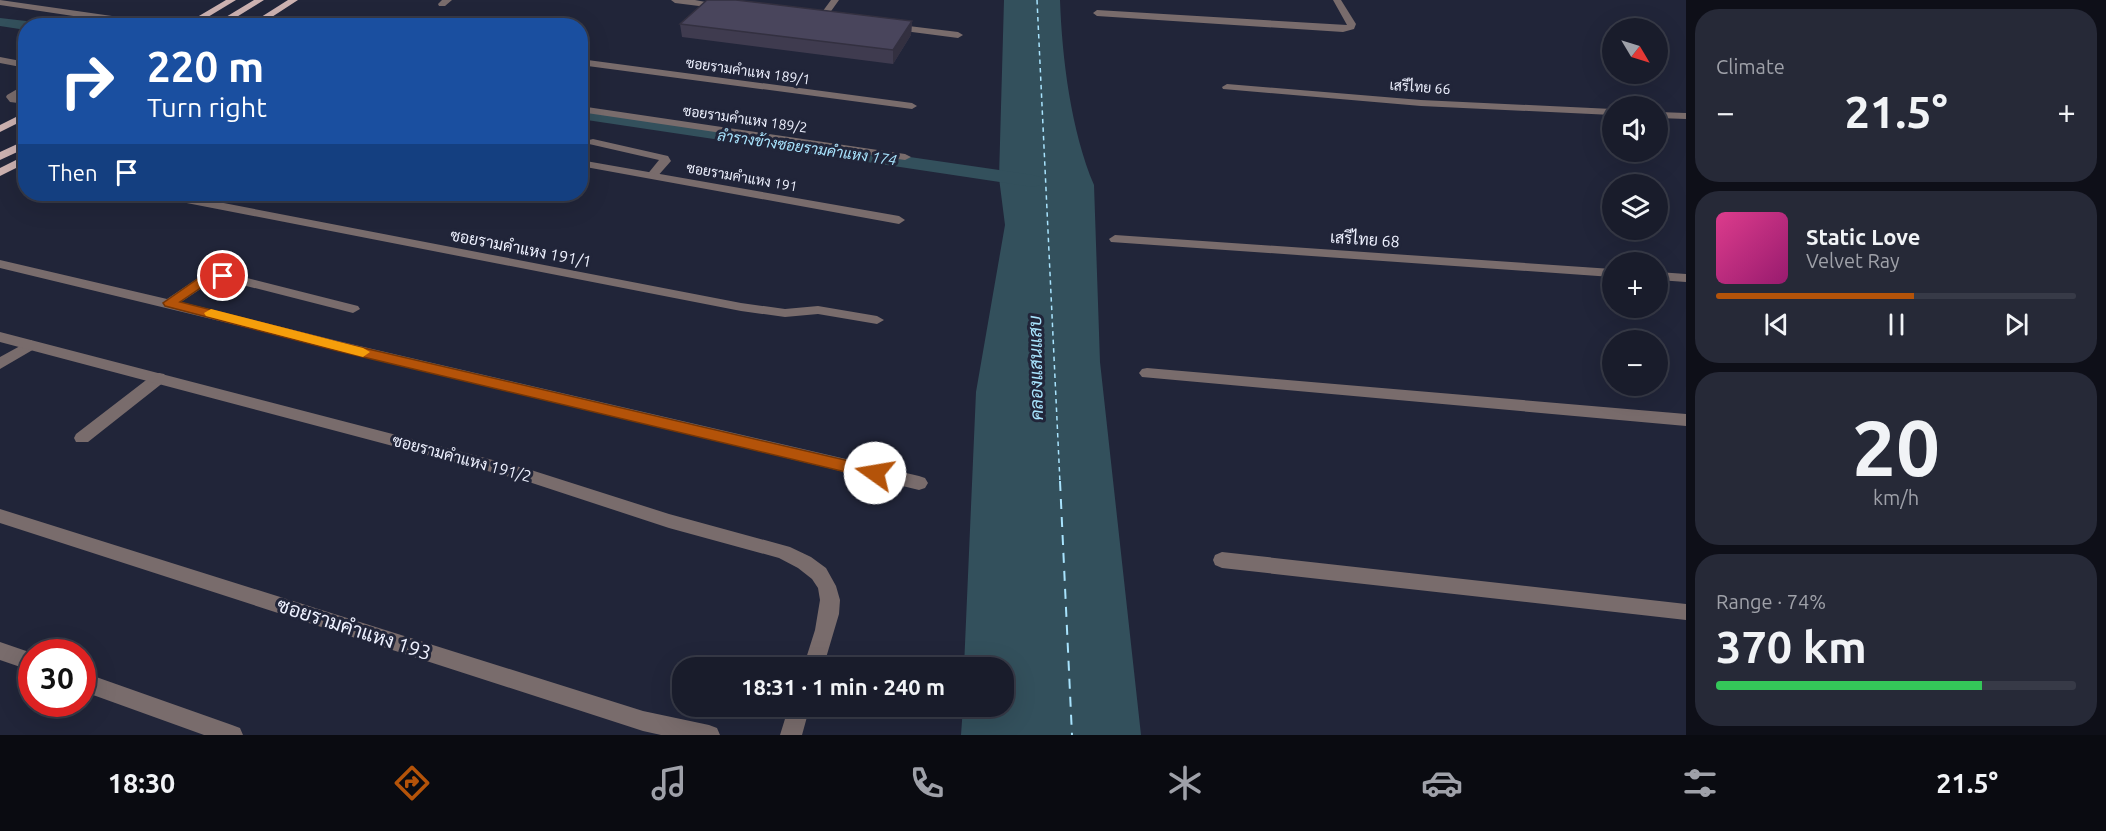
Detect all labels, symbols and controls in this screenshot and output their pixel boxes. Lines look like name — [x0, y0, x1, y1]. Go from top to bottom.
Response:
north arrow — [1602, 18, 1668, 84]
map controls — [1602, 18, 1668, 396]
icon: right — [48, 42, 126, 120]
text: 220 m — [147, 43, 264, 90]
street label: ซอยรามคำแหง 189/1 — [685, 54, 811, 88]
text: Climate — [1716, 55, 1785, 78]
street label: เสรีไทย 66 — [1389, 76, 1451, 97]
text: 21.5° — [1844, 86, 1948, 137]
text: Turn right — [147, 92, 267, 122]
text: − — [1716, 93, 1735, 130]
text: + — [2057, 93, 2076, 130]
button: sound — [1602, 96, 1668, 162]
street label: ซอยรามคำแหง 189/2 — [682, 102, 808, 136]
water label: ลำรางข้างซอยรามคำแหง 174 — [716, 126, 898, 169]
icon: arrive — [110, 156, 143, 189]
street label: ซอยรามคำแหง 191 — [685, 159, 799, 195]
text: Then — [48, 160, 98, 185]
button: layers — [1602, 174, 1668, 240]
text: Static Love — [1806, 224, 1921, 249]
street label: ซอยรามคำแหง 191/1 — [449, 225, 593, 271]
street label: เสรีไทย 68 — [1330, 226, 1400, 250]
text: Velvet Ray — [1806, 249, 1900, 272]
pin — [197, 250, 248, 301]
button: + — [1602, 252, 1668, 318]
icon: arrive — [206, 259, 239, 292]
icon: previous — [1760, 308, 1793, 341]
icon: pause — [1880, 308, 1913, 341]
icon: next — [2000, 308, 2033, 341]
water label: คลองแสนแสบ — [1024, 315, 1046, 421]
button: − — [1602, 330, 1668, 396]
text: 20 — [1852, 403, 1940, 491]
street label: ซอยรามคำแหง 191/2 — [390, 431, 534, 485]
position arrow — [843, 441, 907, 505]
text: km/h — [1873, 486, 1919, 509]
text: Range · 74% — [1716, 590, 1826, 613]
street label: ซอยรามคำแหง 193 — [274, 593, 434, 664]
text: 370 km — [1716, 621, 1867, 672]
speed limit sign: 30 — [18, 639, 96, 717]
text: 18:31 · 1 min · 240 m — [741, 674, 945, 699]
icon: directions — [391, 762, 433, 804]
icon: music — [648, 762, 690, 804]
icon: phone — [906, 762, 948, 804]
icon: climate — [1164, 762, 1206, 804]
icon: car — [1421, 762, 1463, 804]
icon: filters — [1679, 762, 1721, 804]
text: 18:30 — [108, 768, 175, 798]
text: 21.5° — [1936, 768, 1998, 798]

